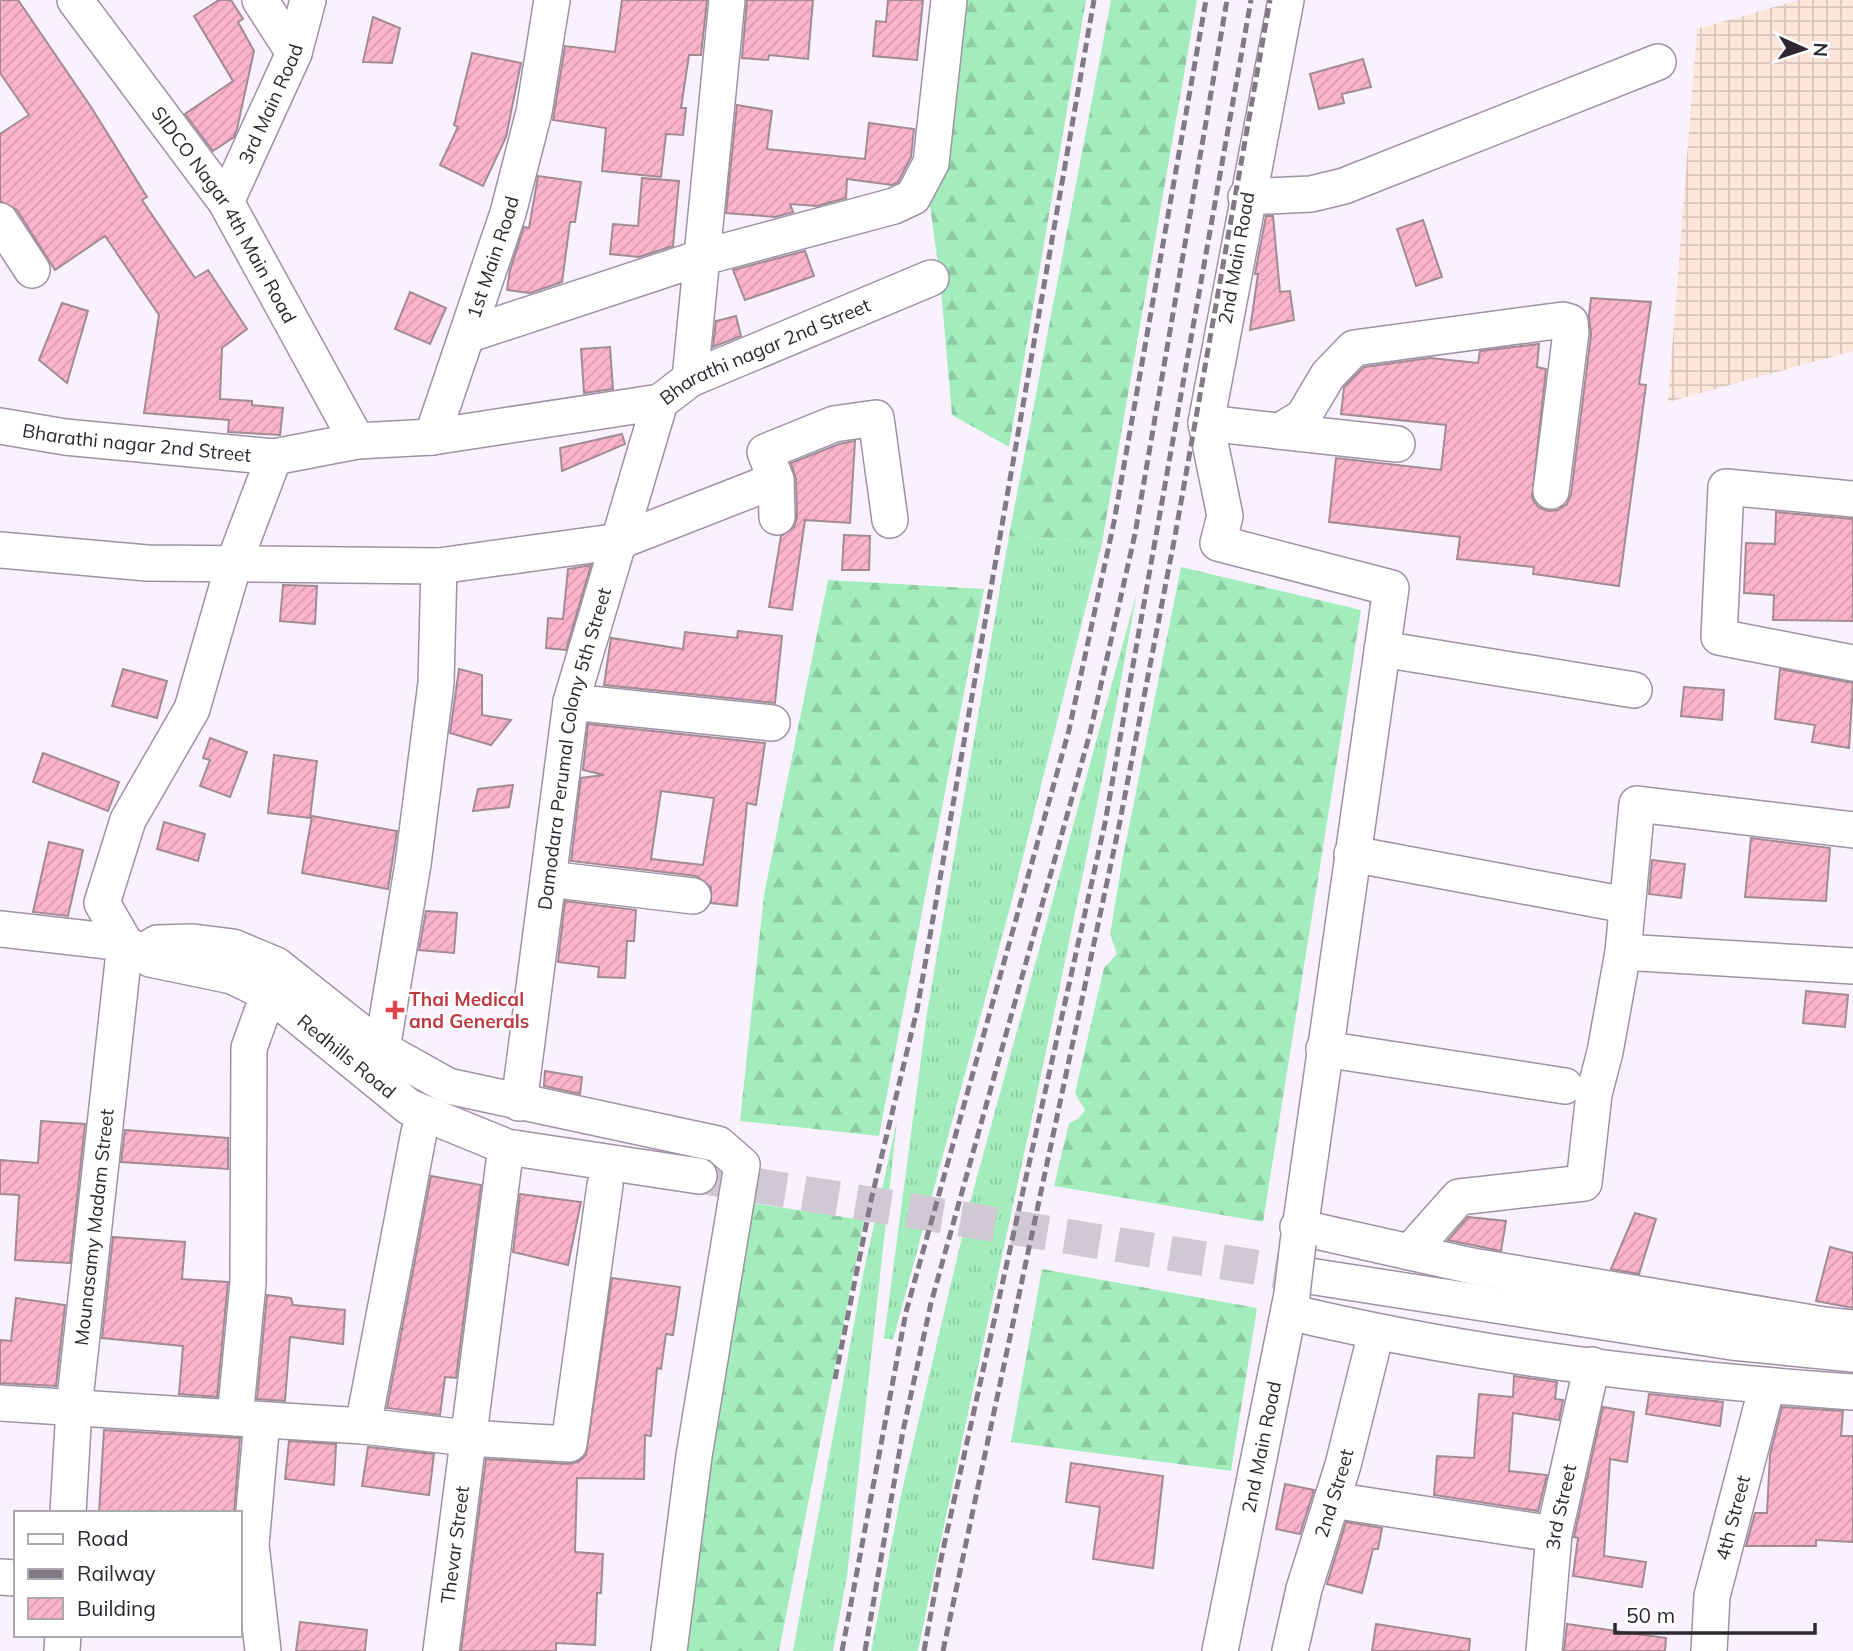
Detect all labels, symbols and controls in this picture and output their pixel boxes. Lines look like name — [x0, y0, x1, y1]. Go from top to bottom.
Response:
north arrow — [1769, 14, 1839, 84]
street label: 3rd Main Road — [233, 41, 308, 168]
text: N — [1809, 42, 1833, 58]
street label: SIDCO Nagar 4th Main Road — [147, 101, 302, 327]
street label: 2nd Main Road — [1213, 190, 1259, 326]
street label: 1st Main Road — [461, 193, 524, 321]
street label: Bharathi nagar 2nd Street — [655, 293, 874, 410]
street label: Bharathi nagar 2nd Street — [21, 418, 253, 467]
street label: Damodara Perumal Colony 5th Street — [532, 584, 616, 911]
place label: Thai Medical and Generals — [409, 987, 529, 1033]
marker: Thai Medical and Generals — [387, 1002, 403, 1018]
street label: Redhills Road — [292, 1009, 401, 1104]
street label: Mounasamy Madam Street — [69, 1107, 119, 1347]
street label: 2nd Main Road — [1236, 1379, 1286, 1515]
street label: 2nd Street — [1309, 1446, 1359, 1540]
street label: 3rd Street — [1541, 1462, 1581, 1551]
street label: 4th Street — [1710, 1472, 1755, 1563]
street label: Thevar Street — [435, 1484, 474, 1605]
legend — [14, 1511, 242, 1637]
text: Road — [77, 1525, 128, 1551]
text: Railway — [77, 1560, 156, 1586]
scale bar — [1615, 1592, 1814, 1636]
text: Building — [77, 1595, 156, 1621]
text: 50 m — [1626, 1602, 1675, 1628]

